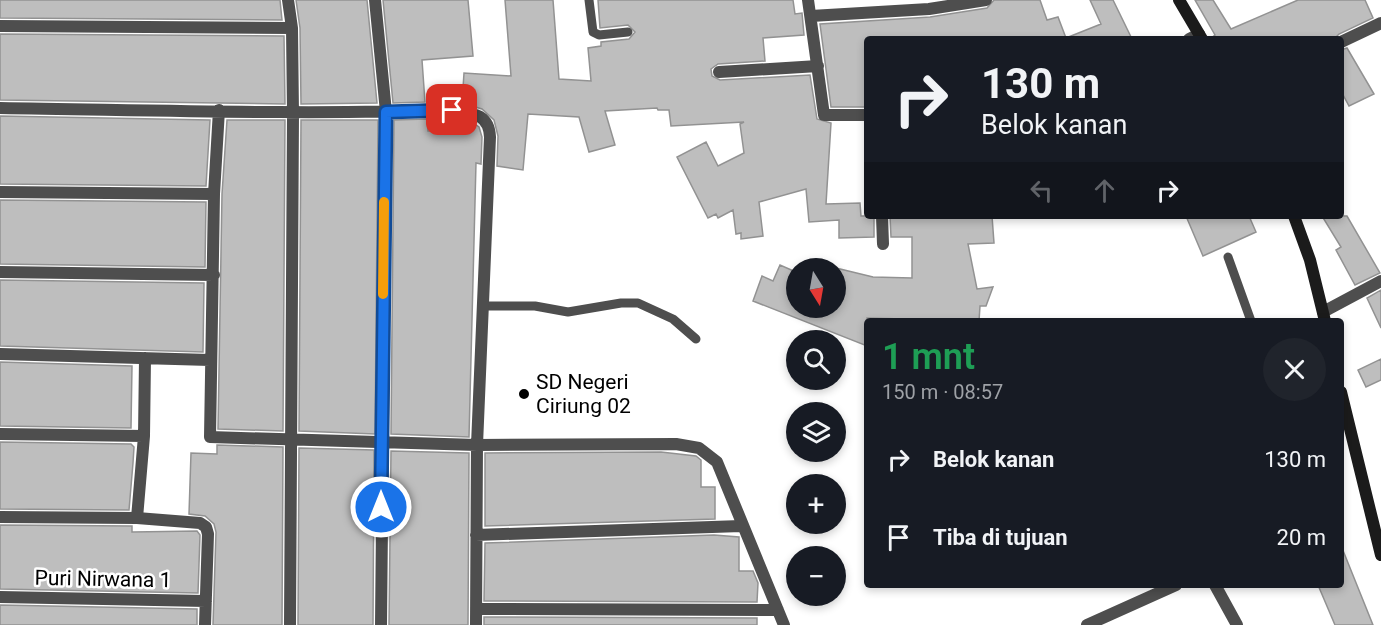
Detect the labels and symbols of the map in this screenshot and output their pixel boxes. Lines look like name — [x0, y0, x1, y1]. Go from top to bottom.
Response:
pin — [426, 84, 477, 135]
north arrow — [786, 258, 846, 318]
place label: SD Negeri Ciriung 02 — [536, 370, 631, 418]
marker: SD Negeri Ciriung 02 — [517, 387, 531, 401]
position arrow — [349, 475, 413, 539]
street label: Puri Nirwana 1 — [34, 566, 172, 592]

